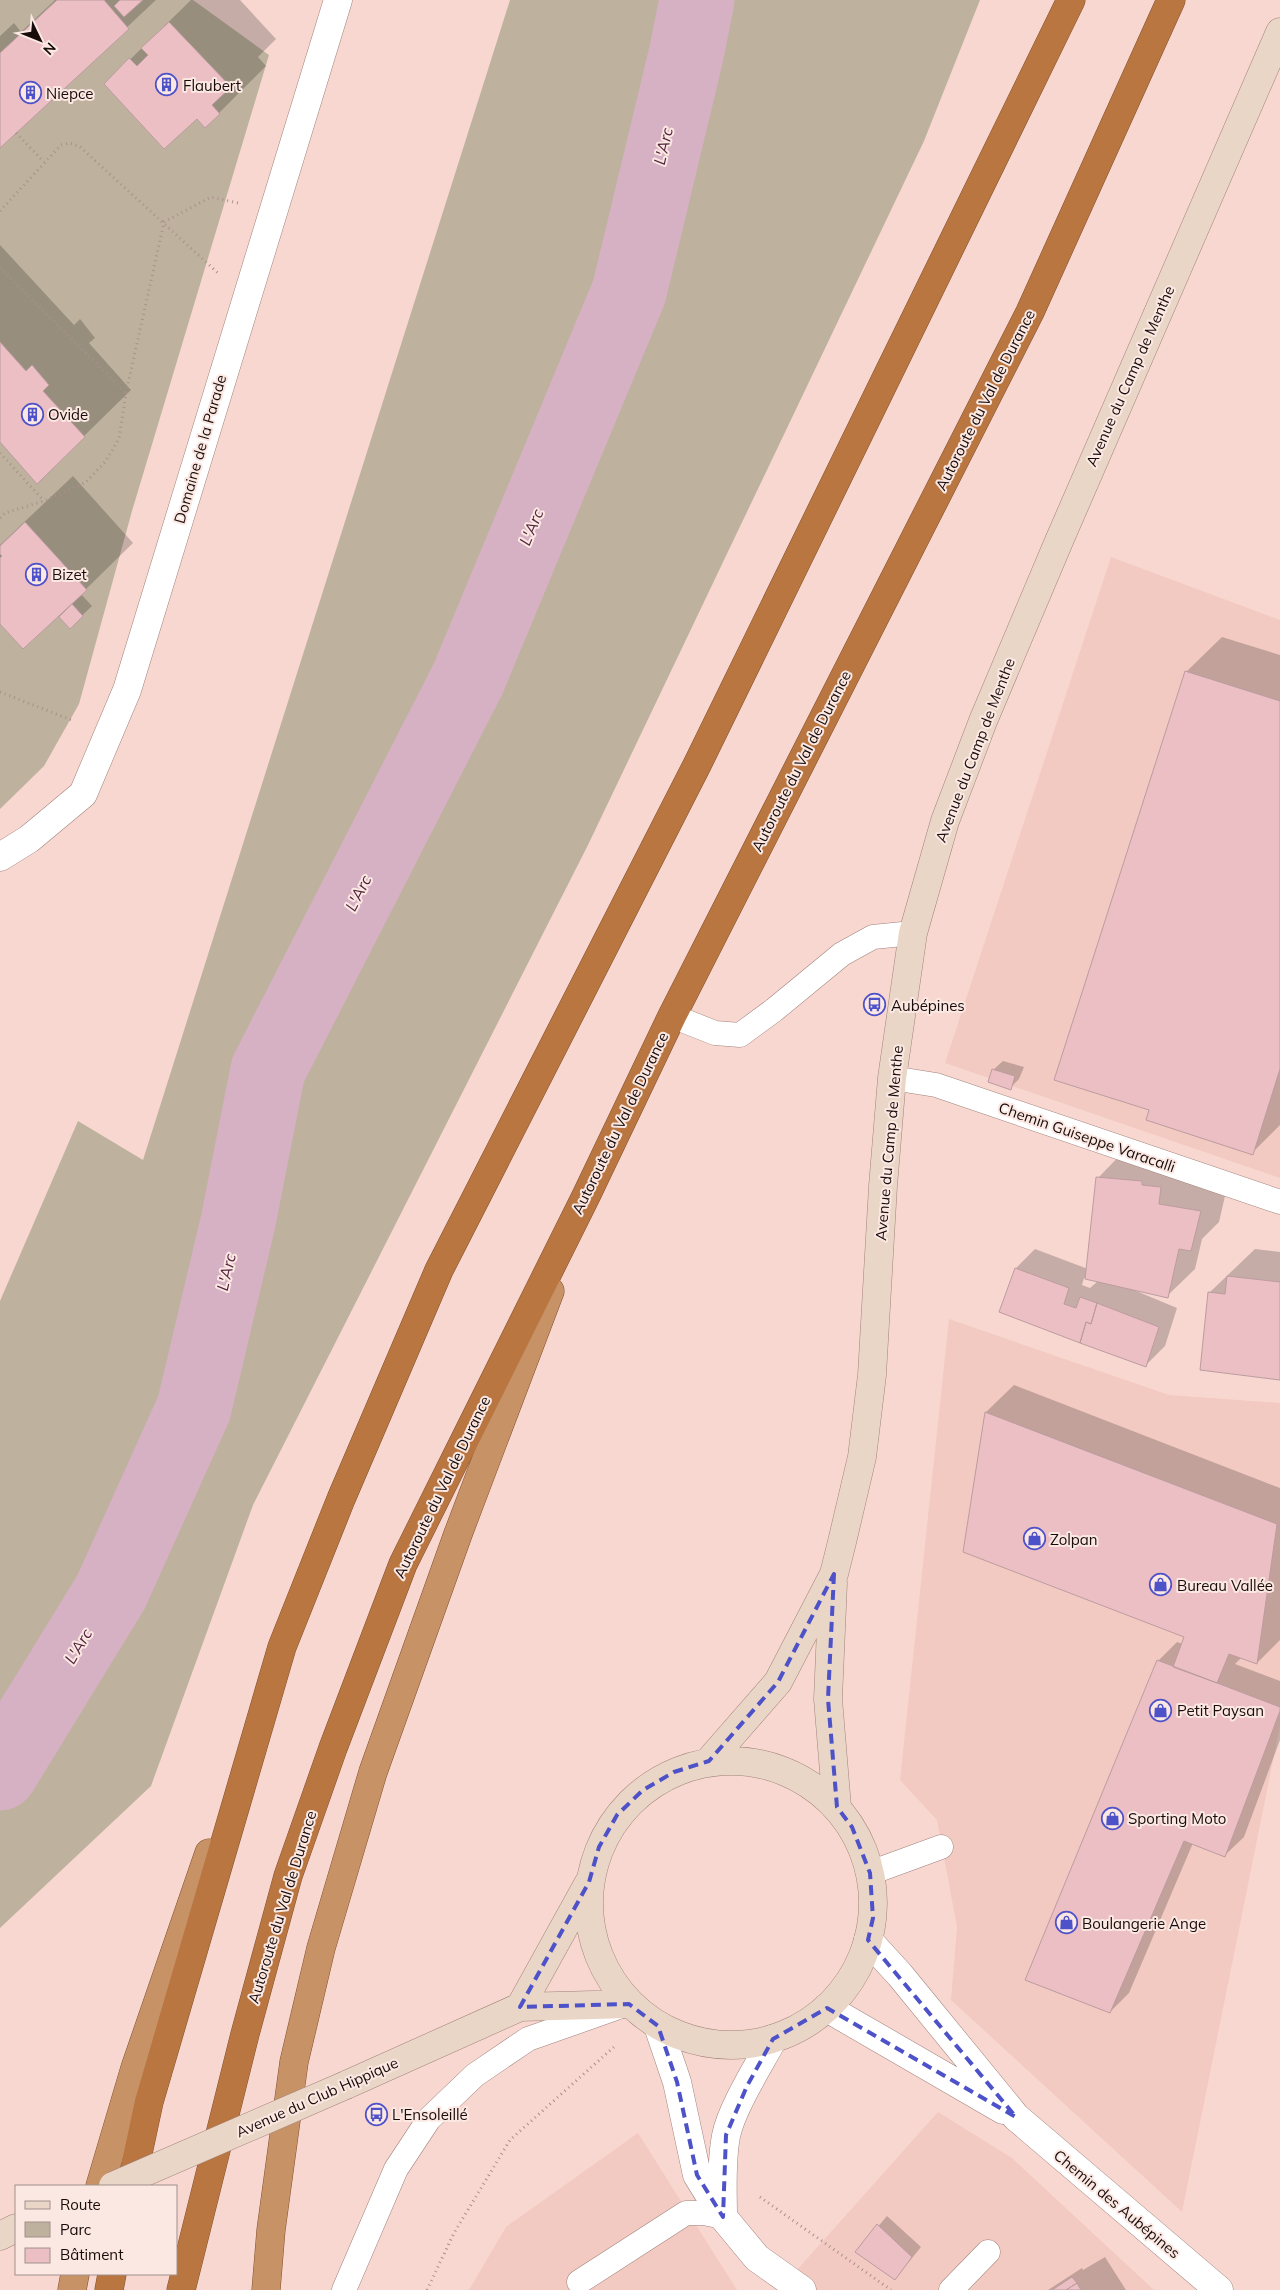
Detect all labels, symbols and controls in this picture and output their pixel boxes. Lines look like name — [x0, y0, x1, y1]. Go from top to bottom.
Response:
north arrow — [15, 15, 65, 65]
text: N — [39, 39, 60, 59]
building icon: Flaubert — [155, 73, 179, 97]
place label: Flaubert — [183, 76, 241, 95]
building icon: Niepce — [18, 81, 42, 105]
place label: Niepce — [46, 84, 93, 103]
water label: L'Arc — [649, 125, 677, 167]
street label: Avenue du Camp de Menthe — [1081, 283, 1179, 469]
street label: Autoroute du Val de Durance — [931, 306, 1039, 494]
street label: Domaine de la Parade — [170, 372, 230, 526]
building icon: Ovide — [20, 402, 44, 426]
place label: Ovide — [48, 405, 88, 424]
water label: L'Arc — [514, 506, 548, 548]
building icon: Bizet — [24, 562, 48, 586]
place label: Bizet — [52, 565, 87, 584]
street label: Avenue du Camp de Menthe — [931, 655, 1019, 845]
street label: Autoroute du Val de Durance — [747, 667, 855, 855]
water label: L'Arc — [341, 872, 375, 914]
bus stop icon: Aubépines — [863, 993, 887, 1017]
place label: Aubépines — [891, 996, 965, 1015]
street label: Autoroute du Val de Durance — [568, 1029, 672, 1217]
street label: Avenue du Camp de Menthe — [871, 1045, 907, 1241]
street label: Chemin Guiseppe Varacalli — [996, 1098, 1178, 1176]
water label: L'Arc — [212, 1251, 240, 1293]
street label: Autoroute du Val de Durance — [390, 1393, 494, 1581]
shop icon: Zolpan — [1022, 1527, 1046, 1551]
place label: Zolpan — [1050, 1530, 1098, 1549]
shop icon: Bureau Vallée — [1149, 1573, 1173, 1597]
place label: Bureau Vallée — [1177, 1576, 1273, 1595]
water label: L'Arc — [60, 1625, 96, 1667]
shop icon: Petit Paysan — [1149, 1698, 1173, 1722]
place label: Petit Paysan — [1177, 1701, 1264, 1720]
shop icon: Sporting Moto — [1100, 1806, 1124, 1830]
street label: Autoroute du Val de Durance — [244, 1808, 320, 2006]
place label: Sporting Moto — [1128, 1809, 1226, 1828]
shop icon: Boulangerie Ange — [1054, 1911, 1078, 1935]
place label: Boulangerie Ange — [1082, 1914, 1206, 1933]
street label: Avenue du Club Hippique — [233, 2053, 401, 2141]
bus stop icon: L'Ensoleillé — [364, 2102, 388, 2126]
place label: L'Ensoleillé — [392, 2105, 468, 2124]
street label: Chemin des Aubépines — [1050, 2146, 1184, 2262]
legend — [15, 2185, 178, 2275]
text: Route — [60, 2195, 101, 2214]
text: Parc — [60, 2220, 91, 2239]
text: Bâtiment — [60, 2245, 123, 2264]

